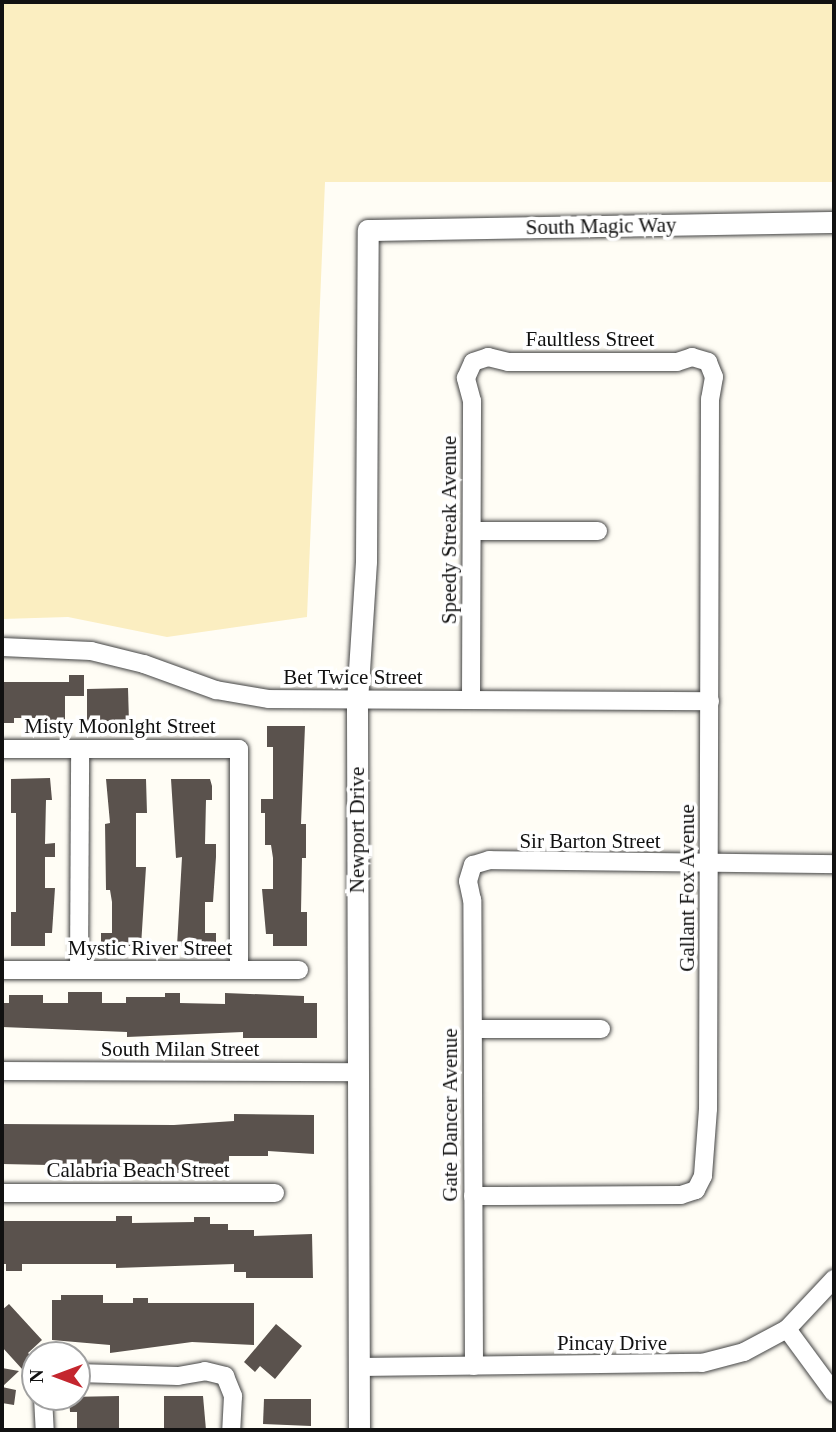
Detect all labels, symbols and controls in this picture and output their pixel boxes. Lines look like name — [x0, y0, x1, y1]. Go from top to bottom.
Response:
street label: South Magic Way — [525, 212, 677, 240]
street label: Faultless Street — [526, 326, 654, 352]
street label: Speedy Streak Avenue — [436, 435, 462, 625]
street label: Bet Twice Street — [283, 664, 423, 690]
street label: Misty Moonlght Street — [24, 713, 216, 739]
street label: Newport Drive — [344, 767, 370, 893]
street label: Gallant Fox Avenue — [674, 804, 700, 972]
street label: Sir Barton Street — [519, 828, 661, 854]
street label: Mystic River Street — [68, 935, 232, 961]
street label: Gate Dancer Avenue — [437, 1028, 463, 1202]
street label: South Milan Street — [101, 1036, 259, 1062]
street label: Calabria Beach Street — [46, 1157, 230, 1183]
street label: Pincay Drive — [557, 1330, 667, 1356]
north arrow — [21, 1341, 91, 1411]
text: N — [26, 1369, 47, 1383]

